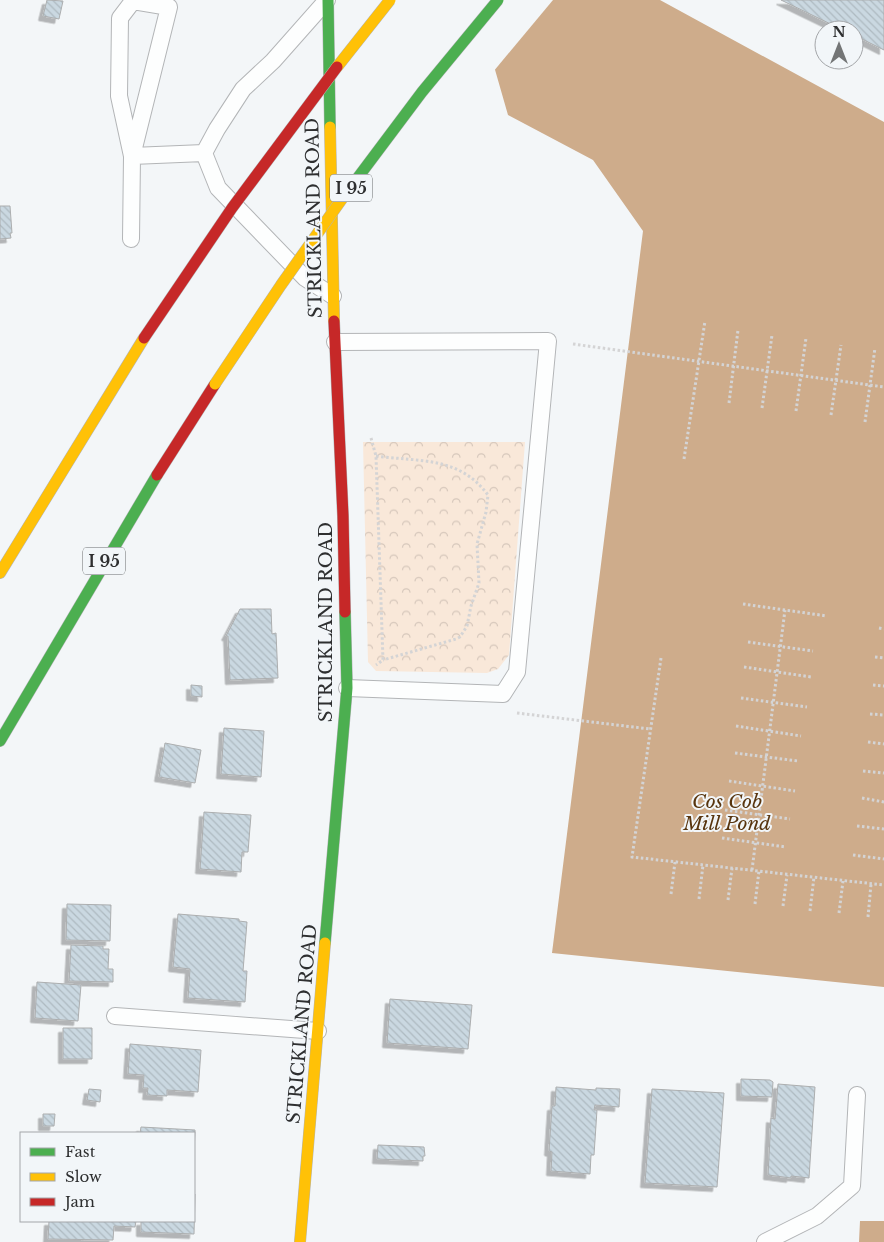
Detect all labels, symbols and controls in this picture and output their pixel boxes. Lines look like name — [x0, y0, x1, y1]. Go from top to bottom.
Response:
north arrow — [814, 20, 864, 70]
text: N — [832, 23, 846, 41]
street label: STRICKLAND ROAD — [301, 118, 327, 318]
road number: I 95 — [330, 174, 372, 202]
street label: STRICKLAND ROAD — [315, 522, 337, 722]
road number: I 95 — [83, 548, 125, 574]
water label: Cos Cob Mill Pond — [682, 790, 771, 835]
street label: STRICKLAND ROAD — [282, 923, 322, 1125]
legend — [20, 1132, 195, 1222]
text: Fast — [65, 1142, 96, 1161]
text: Slow — [65, 1167, 102, 1186]
text: Jam — [63, 1192, 95, 1211]

